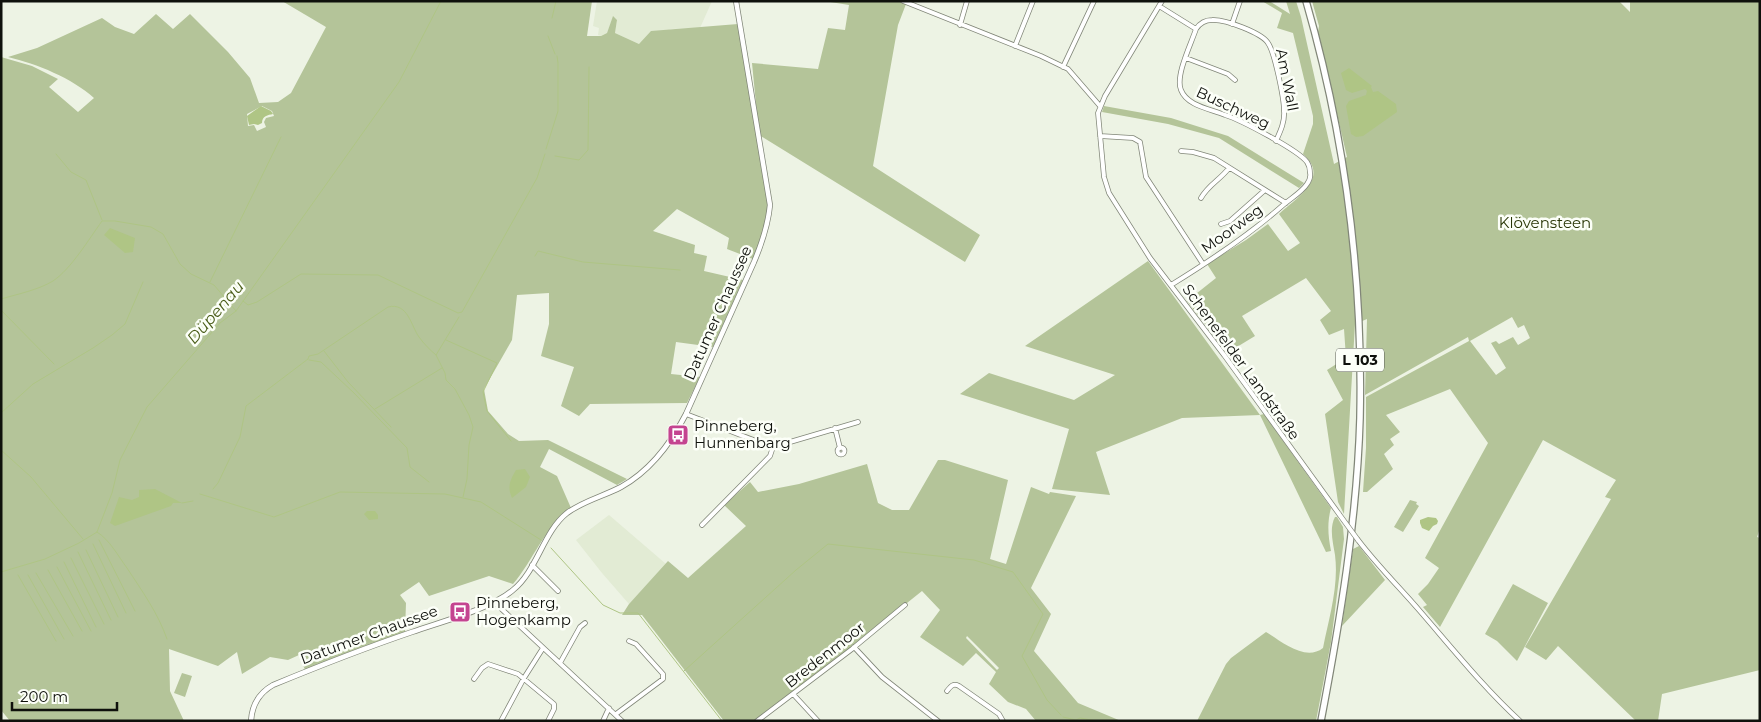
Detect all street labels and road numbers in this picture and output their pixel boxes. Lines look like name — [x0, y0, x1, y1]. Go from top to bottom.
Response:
street label: Am Wall — [1272, 47, 1303, 113]
street label: Buschweg — [1193, 82, 1273, 133]
street label: Moorweg — [1197, 200, 1266, 257]
street label: Datumer Chaussee — [679, 243, 756, 383]
street label: Schenefelder Landstraße — [1178, 280, 1304, 443]
road number: L 103 — [1336, 348, 1384, 372]
street label: Datumer Chaussee — [298, 601, 440, 668]
street label: Bredenmoor — [781, 617, 868, 692]

